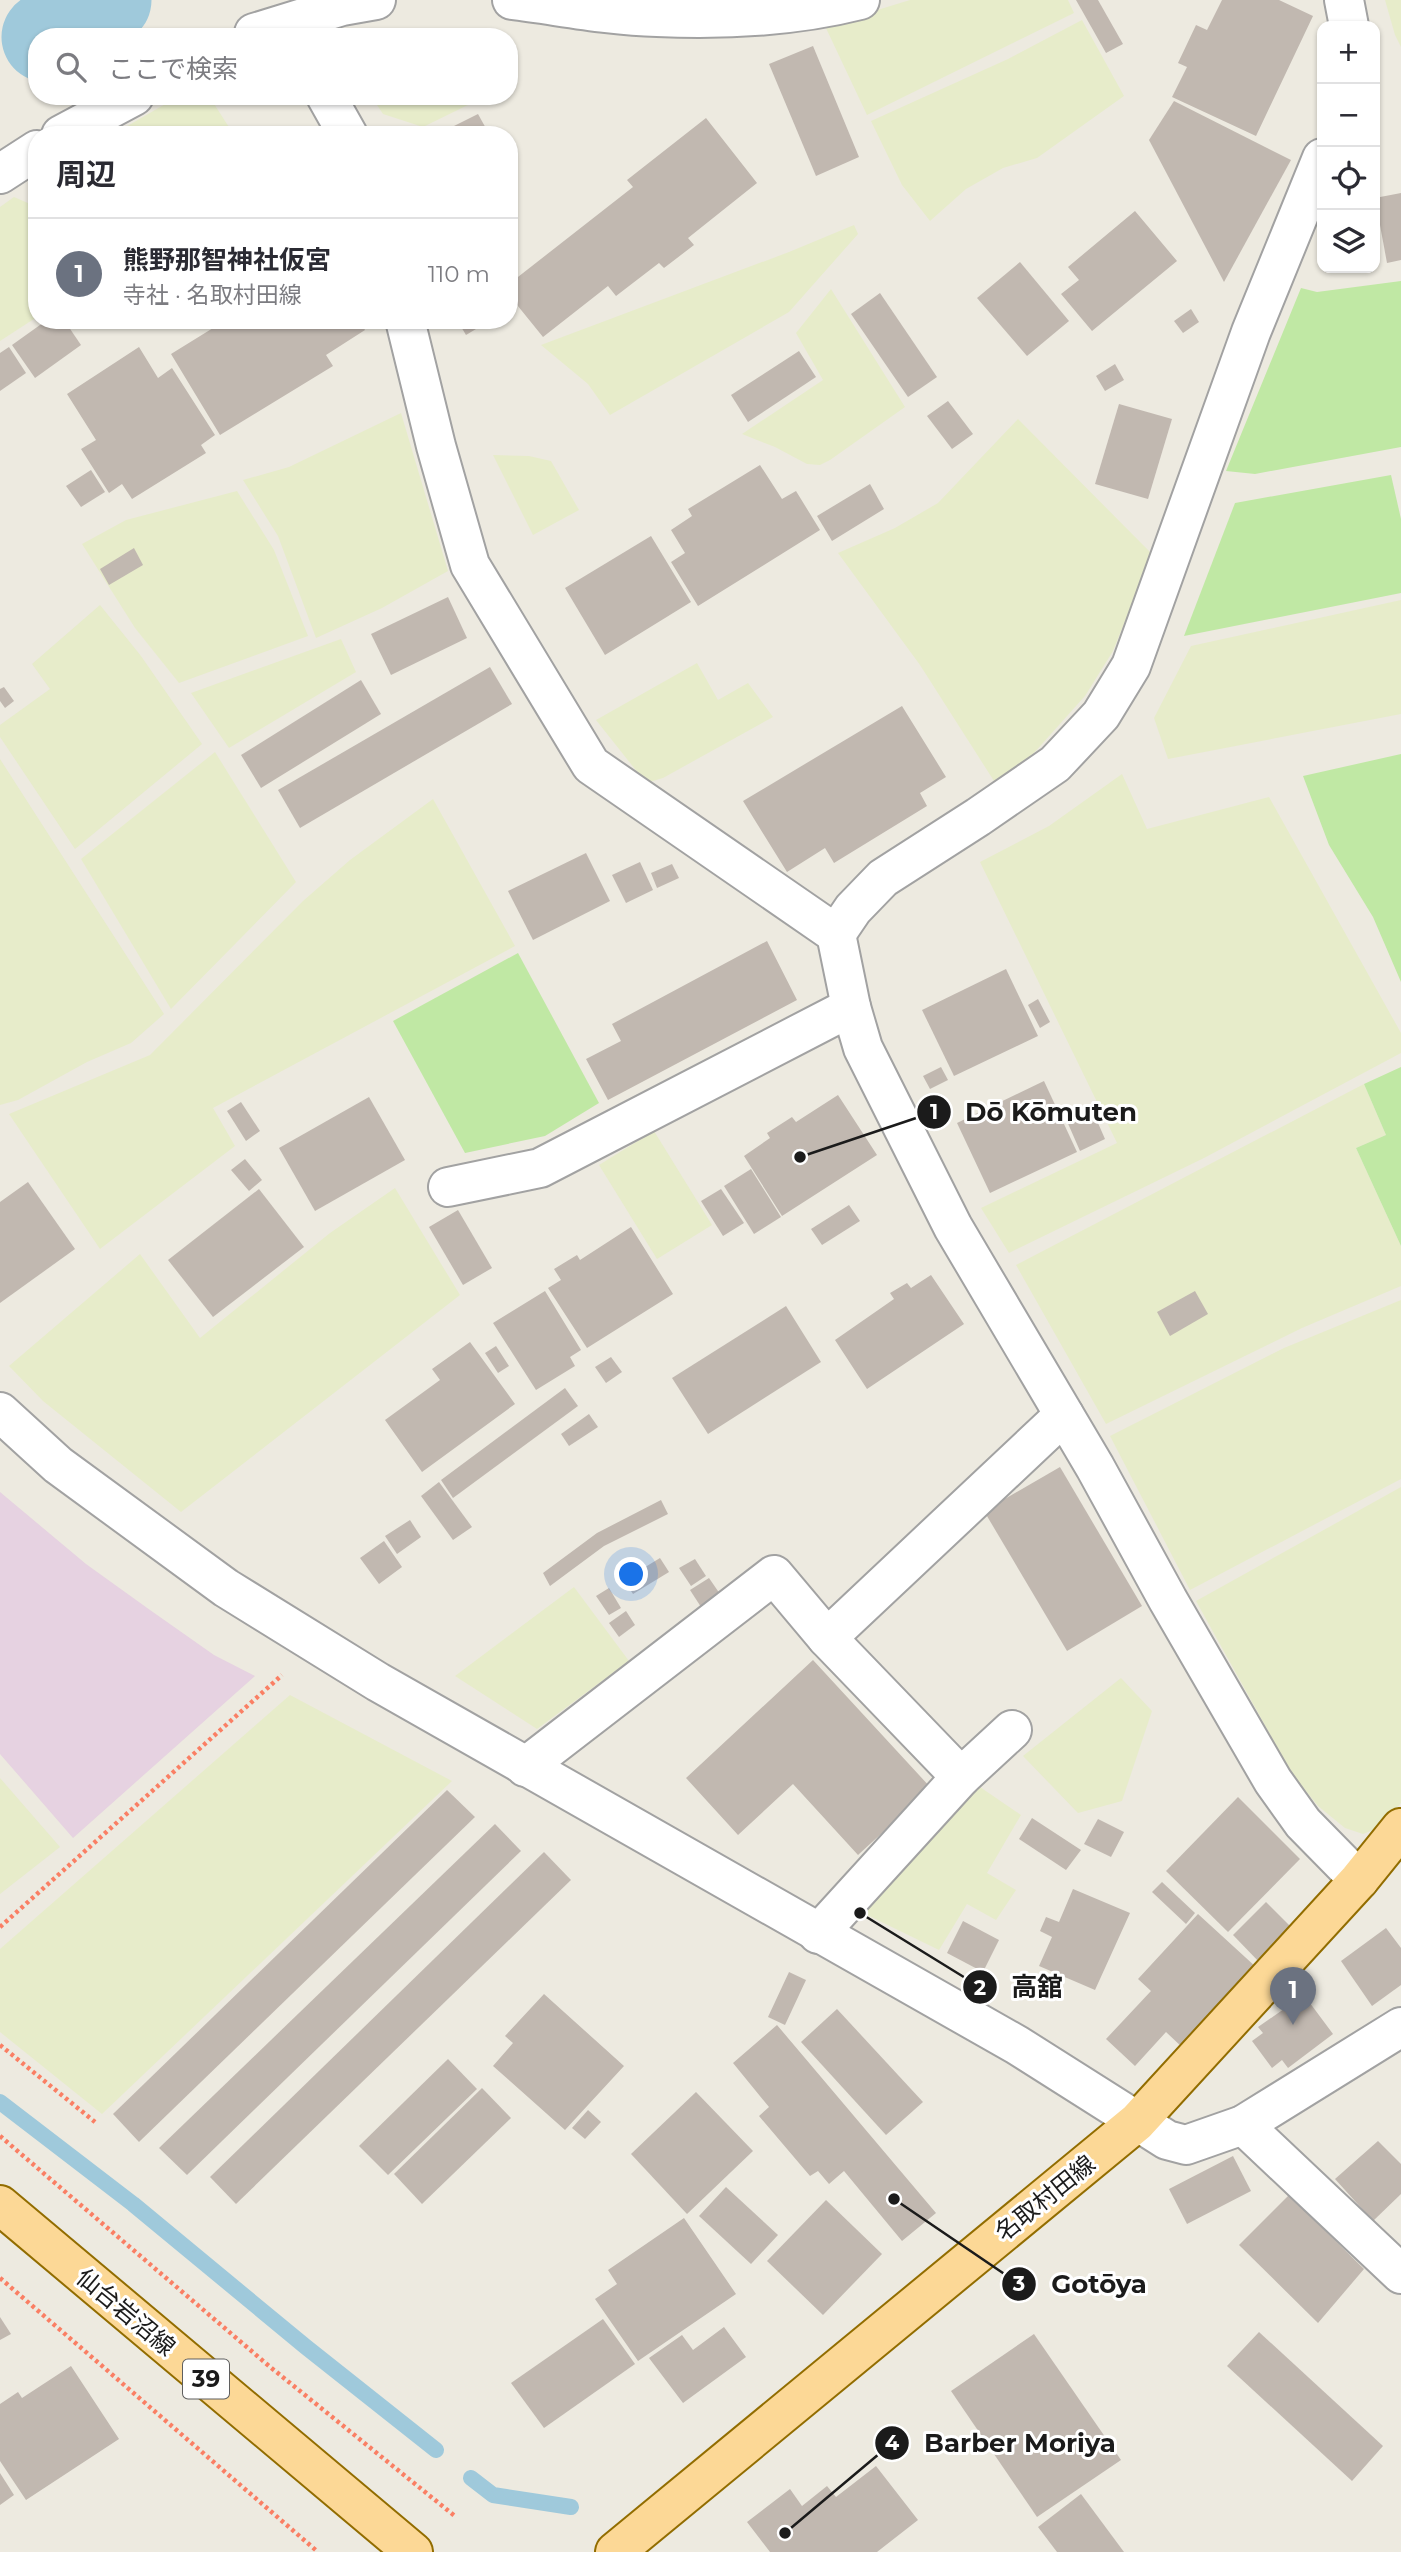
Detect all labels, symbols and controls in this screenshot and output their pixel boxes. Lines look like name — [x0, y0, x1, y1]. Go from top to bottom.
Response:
map controls — [1317, 21, 1380, 273]
button: + — [1317, 21, 1380, 84]
search box — [28, 28, 518, 105]
icon: search — [52, 48, 90, 86]
text: ここで検索 — [108, 53, 238, 85]
button: − — [1317, 84, 1380, 147]
button: locate — [1317, 147, 1380, 210]
text: 周辺 — [56, 156, 116, 193]
button: layers — [1317, 210, 1380, 273]
text: 熊野那智神社仮宮 — [123, 244, 331, 276]
text: 1 — [74, 260, 84, 288]
text: 110 m — [428, 260, 490, 288]
text: 寺社 · 名取村田線 — [123, 281, 302, 309]
callout: Dō Kōmuten — [916, 1089, 1151, 1136]
text: Dō Kōmuten — [965, 1096, 1137, 1128]
text: 1 — [930, 1099, 938, 1124]
your location — [614, 1557, 648, 1591]
callout: 高舘 — [962, 1964, 1077, 2011]
pin: 1 — [1270, 1967, 1316, 2025]
text: 高舘 — [1011, 1971, 1063, 2003]
text: 2 — [974, 1975, 986, 2000]
street label: 名取村田線 — [989, 2149, 1101, 2247]
callout: Gotōya — [1002, 2261, 1160, 2308]
street label: 仙台岩沼線 — [71, 2262, 181, 2362]
text: Gotōya — [1051, 2268, 1147, 2300]
text: 3 — [1012, 2271, 1025, 2296]
road number: 39 — [183, 2360, 229, 2398]
callout: Barber Moriya — [875, 2419, 1130, 2466]
text: Barber Moriya — [924, 2427, 1116, 2459]
text: 4 — [885, 2430, 900, 2455]

